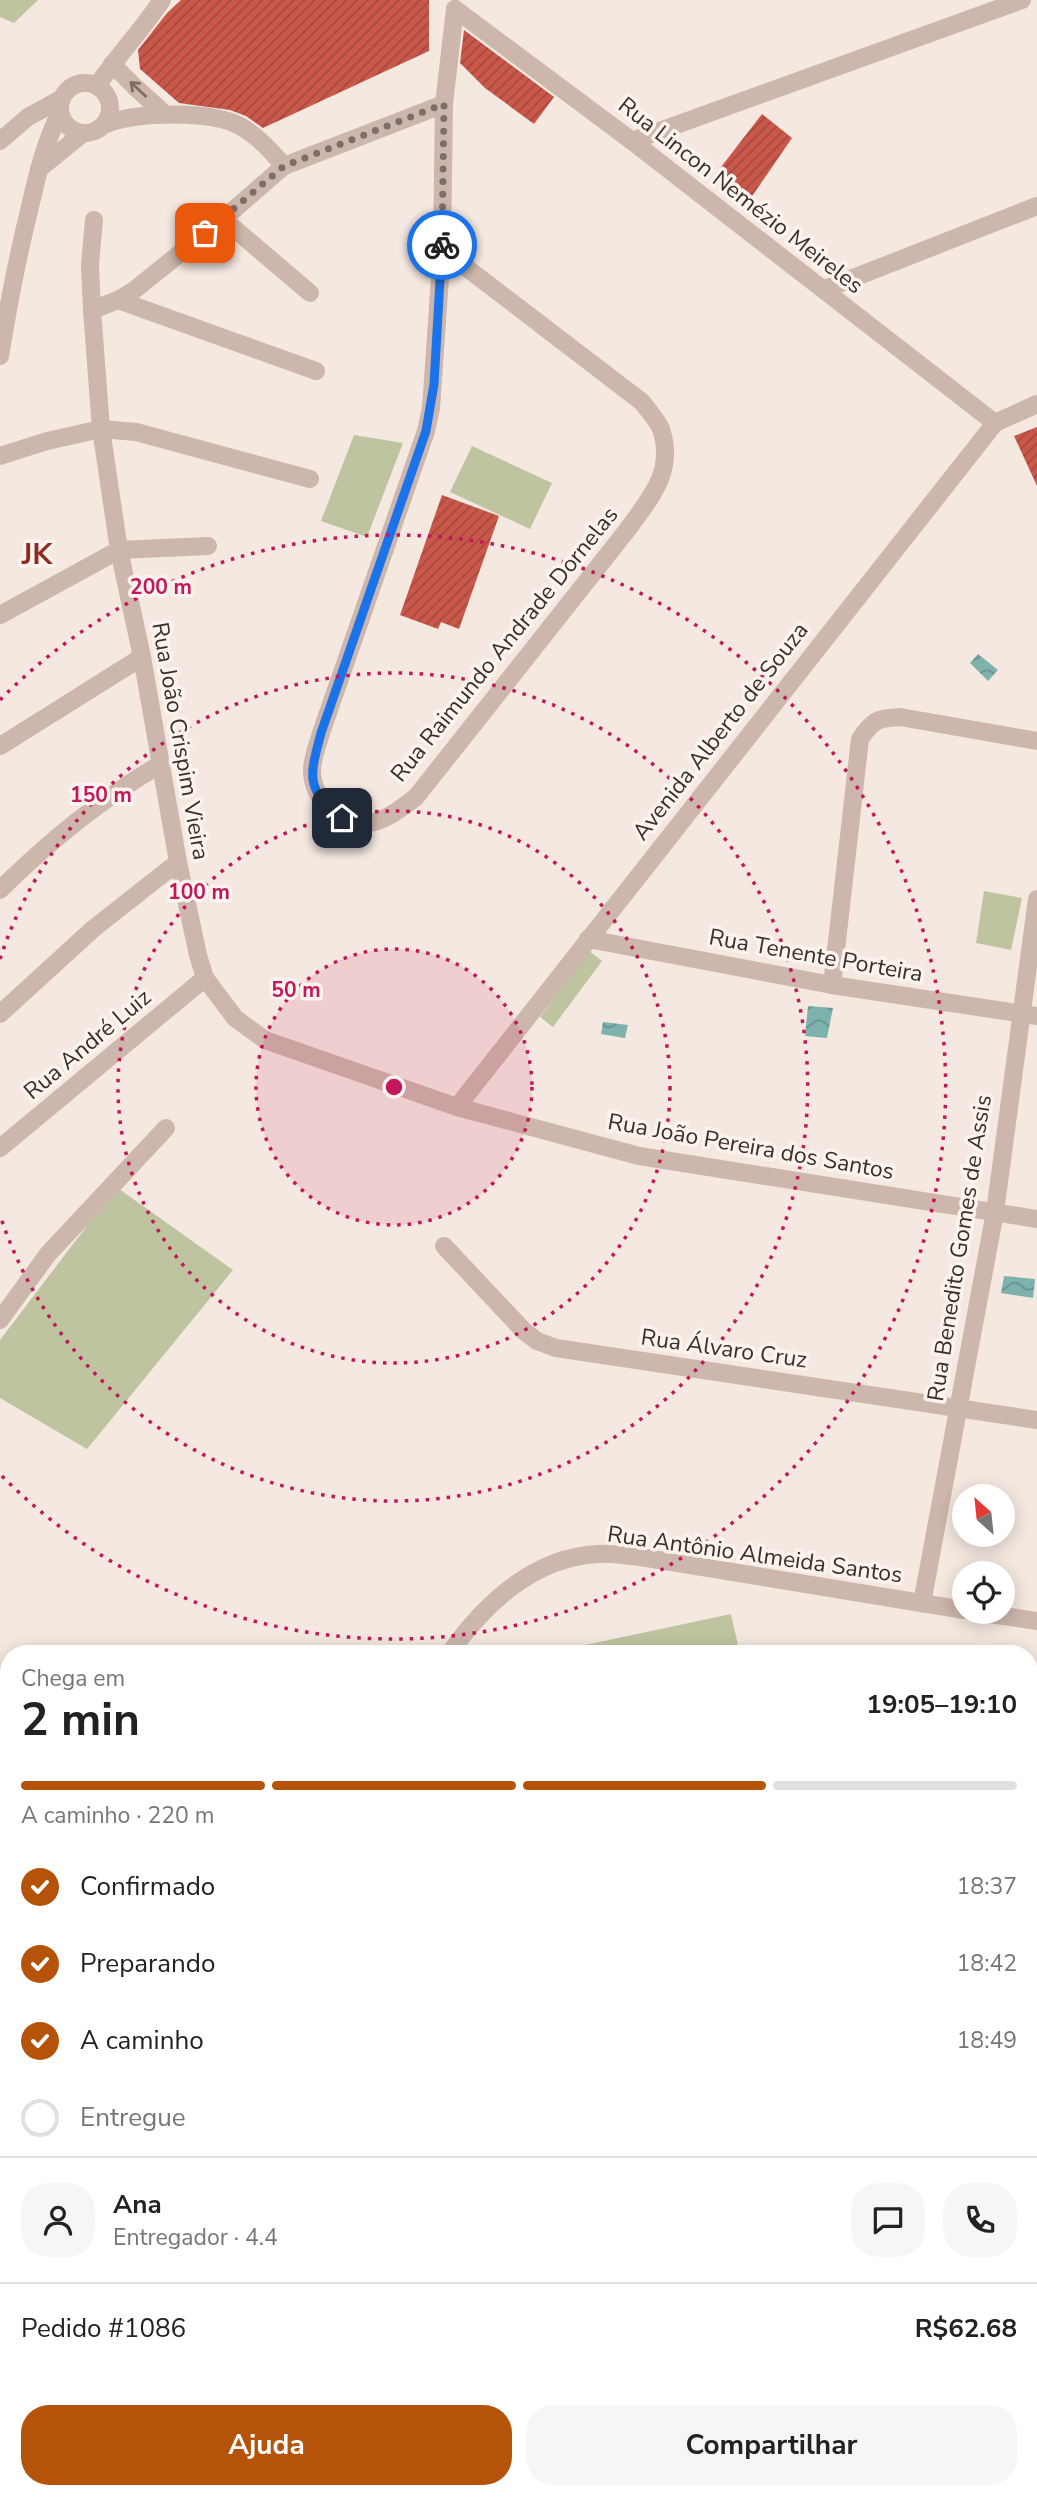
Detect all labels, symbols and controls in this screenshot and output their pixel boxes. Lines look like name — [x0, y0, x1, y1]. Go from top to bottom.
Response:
one-way arrow — [130, 81, 147, 98]
street label: Rua Lincon Nemézio Meireles — [612, 90, 870, 301]
pin — [175, 203, 235, 263]
courier — [407, 210, 477, 280]
icon: bag — [186, 214, 224, 252]
icon: bike — [423, 226, 461, 264]
street label: Rua Raimundo Andrade Dornelas — [384, 500, 625, 788]
district label: JK — [21, 534, 53, 575]
text: 200 m — [130, 573, 192, 601]
street label: Avenida Alberto de Souza — [625, 616, 815, 847]
street label: Rua João Crispim Vieira — [144, 620, 217, 862]
text: 150 m — [70, 781, 132, 809]
pin — [312, 788, 372, 848]
icon: home — [323, 799, 361, 837]
text: 100 m — [168, 878, 230, 906]
street label: Rua Tenente Porteira — [707, 921, 925, 990]
text: 50 m — [271, 976, 321, 1004]
street label: Rua André Luiz — [17, 982, 157, 1107]
centre of rings — [382, 1075, 406, 1099]
street label: Rua Benedito Gomes de Assis — [920, 1093, 999, 1404]
street label: Rua João Pereira dos Santos — [605, 1106, 896, 1187]
street label: Rua Álvaro Cruz — [639, 1321, 809, 1376]
north arrow — [952, 1484, 1015, 1547]
map controls — [952, 1484, 1015, 1624]
street label: Rua Antônio Almeida Santos — [605, 1518, 904, 1591]
button: locate — [952, 1561, 1015, 1624]
text: Chega em — [21, 1663, 125, 1694]
text: 19:05–19:10 — [866, 1687, 1017, 1722]
text: 2 min — [21, 1688, 140, 1751]
text: A caminho · 220 m — [21, 1800, 214, 1831]
icon: check — [21, 1868, 59, 1906]
text: Confirmado — [80, 1869, 215, 1904]
text: 18:37 — [957, 1871, 1017, 1902]
icon: check — [21, 1945, 59, 1983]
text: Preparando — [80, 1946, 215, 1981]
text: 18:42 — [957, 1948, 1017, 1979]
icon: check — [21, 2022, 59, 2060]
text: A caminho — [80, 2023, 204, 2058]
text: 18:49 — [957, 2025, 1017, 2056]
text: Entregue — [80, 2100, 186, 2135]
button: person — [21, 2183, 95, 2257]
button: chat — [851, 2183, 925, 2257]
button: phone — [943, 2183, 1017, 2257]
text: Ana — [113, 2187, 162, 2222]
text: Entregador · 4.4 — [113, 2222, 278, 2253]
text: Pedido #1086 — [21, 2311, 186, 2346]
text: R$62.68 — [915, 2311, 1017, 2346]
button: Ajuda — [21, 2405, 512, 2485]
button: Compartilhar — [526, 2405, 1017, 2485]

